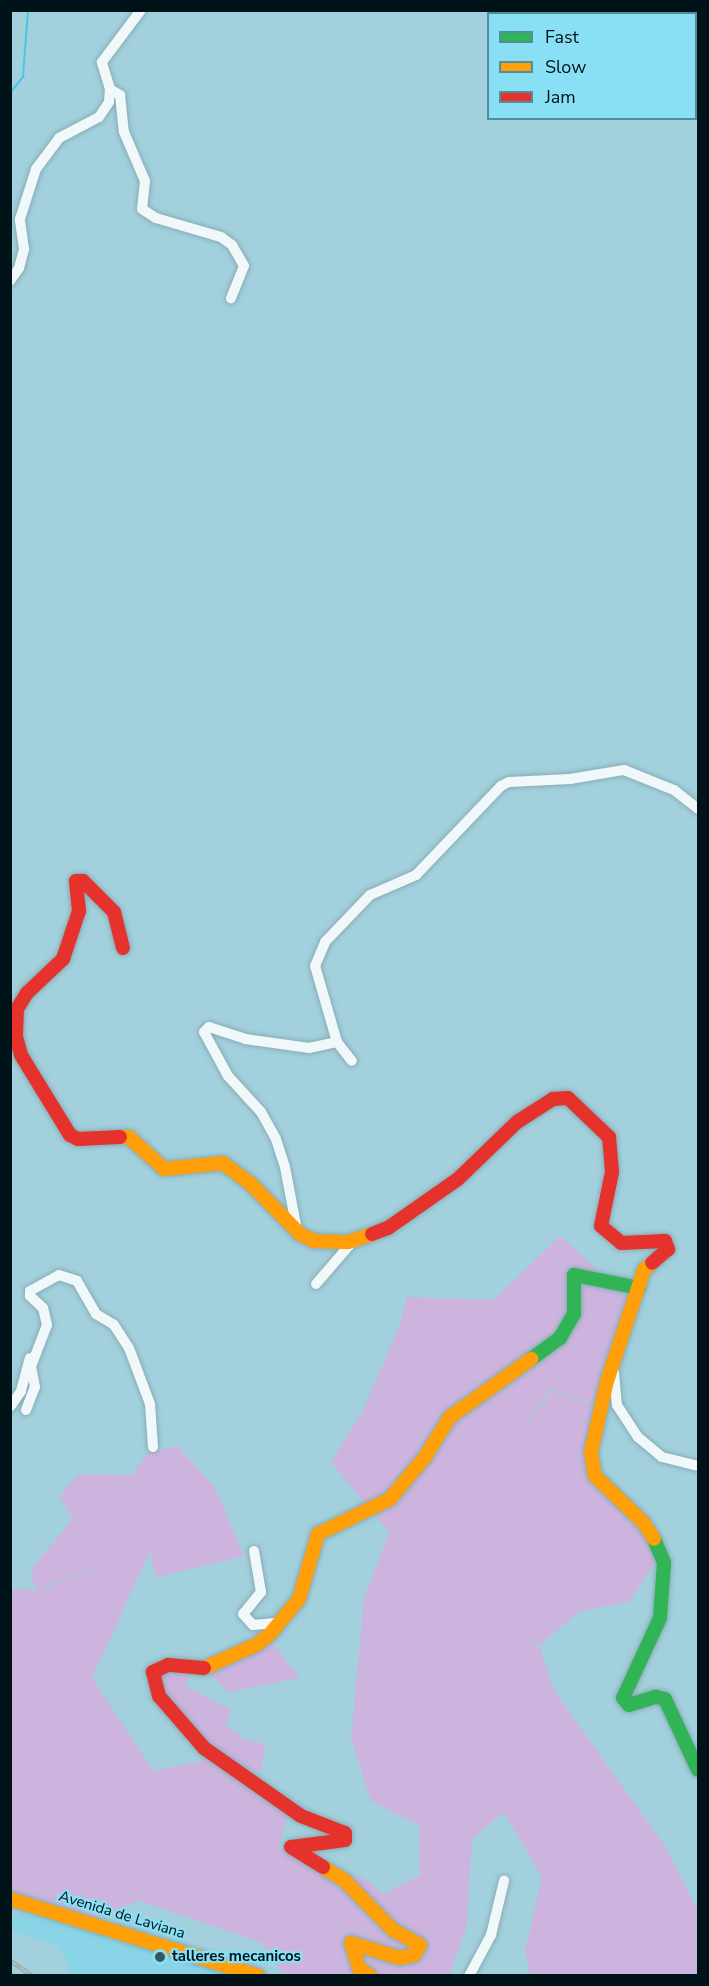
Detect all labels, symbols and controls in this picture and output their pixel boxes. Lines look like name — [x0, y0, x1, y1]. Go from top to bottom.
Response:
legend — [487, 12, 697, 120]
text: Fast — [545, 25, 579, 49]
text: Slow — [545, 55, 586, 79]
text: Jam — [545, 85, 576, 109]
street label: Avenida de Laviana — [57, 1887, 187, 1943]
place label: talleres mecanicos — [172, 1948, 301, 1966]
marker: talleres mecanicos — [153, 1950, 167, 1964]

